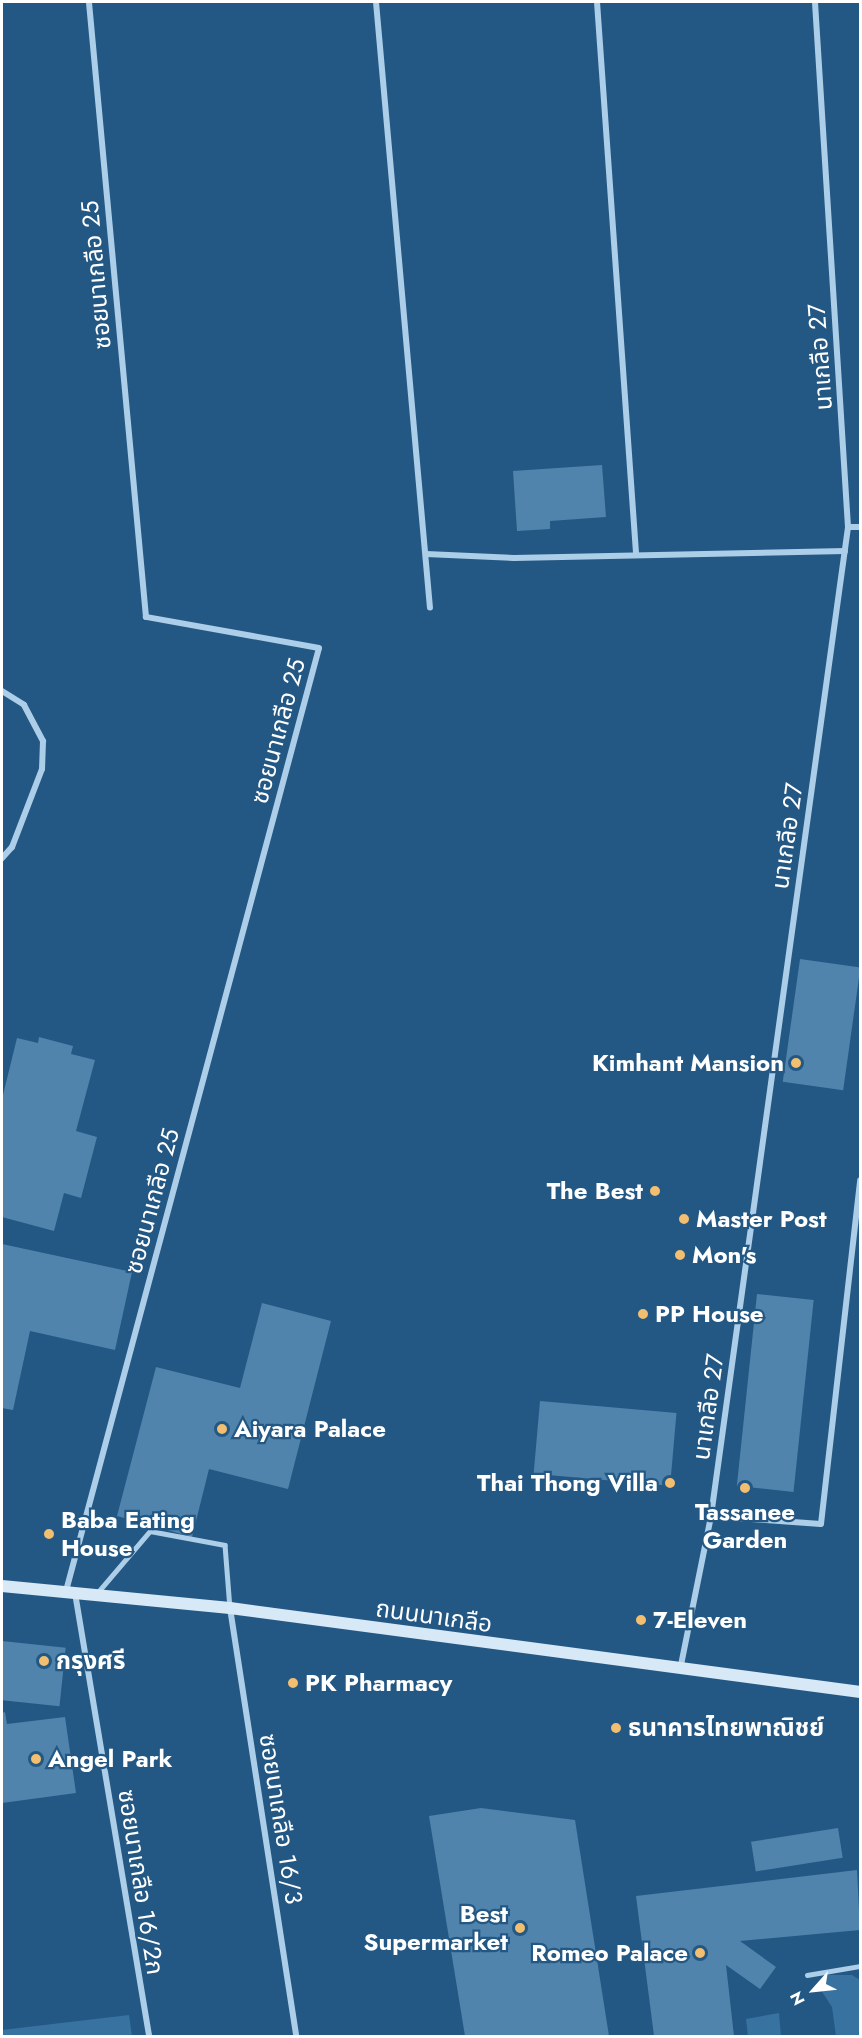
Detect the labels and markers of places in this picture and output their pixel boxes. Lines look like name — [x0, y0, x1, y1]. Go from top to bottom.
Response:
place label: Kimhant Mansion — [592, 1049, 784, 1077]
marker: Kimhant Mansion — [789, 1056, 803, 1070]
place label: The Best — [547, 1177, 643, 1205]
marker: The Best — [648, 1184, 662, 1198]
place label: Master Post — [696, 1205, 827, 1233]
marker: Master Post — [677, 1212, 691, 1226]
place label: Mon's — [692, 1241, 757, 1269]
marker: Mon's — [673, 1248, 687, 1262]
place label: PP House — [655, 1300, 764, 1328]
marker: PP House — [636, 1307, 650, 1321]
place label: Aiyara Palace — [234, 1415, 386, 1443]
marker: Aiyara Palace — [215, 1422, 229, 1436]
place label: Thai Thong Villa — [477, 1469, 658, 1497]
marker: Thai Thong Villa — [663, 1476, 677, 1490]
marker: Tassanee Garden — [738, 1481, 752, 1495]
place label: Tassanee Garden — [695, 1498, 795, 1554]
place label: Baba Eating House — [61, 1506, 195, 1562]
marker: Baba Eating House — [42, 1527, 56, 1541]
place label: 7-Eleven — [653, 1606, 747, 1634]
marker: 7-Eleven — [634, 1613, 648, 1627]
place label: กรุงศรี — [56, 1647, 125, 1675]
marker: กรุงศรี — [37, 1654, 51, 1668]
place label: PK Pharmacy — [305, 1669, 452, 1697]
marker: PK Pharmacy — [286, 1676, 300, 1690]
place label: ธนาคารไทยพาณิชย์ — [628, 1714, 824, 1742]
marker: ธนาคารไทยพาณิชย์ — [609, 1721, 623, 1735]
place label: Angel Park — [48, 1745, 172, 1773]
marker: Angel Park — [29, 1752, 43, 1766]
place label: Best Supermarket — [363, 1900, 508, 1956]
marker: Best Supermarket — [513, 1921, 527, 1935]
place label: Romeo Palace — [531, 1939, 688, 1967]
marker: Romeo Palace — [693, 1946, 707, 1960]

